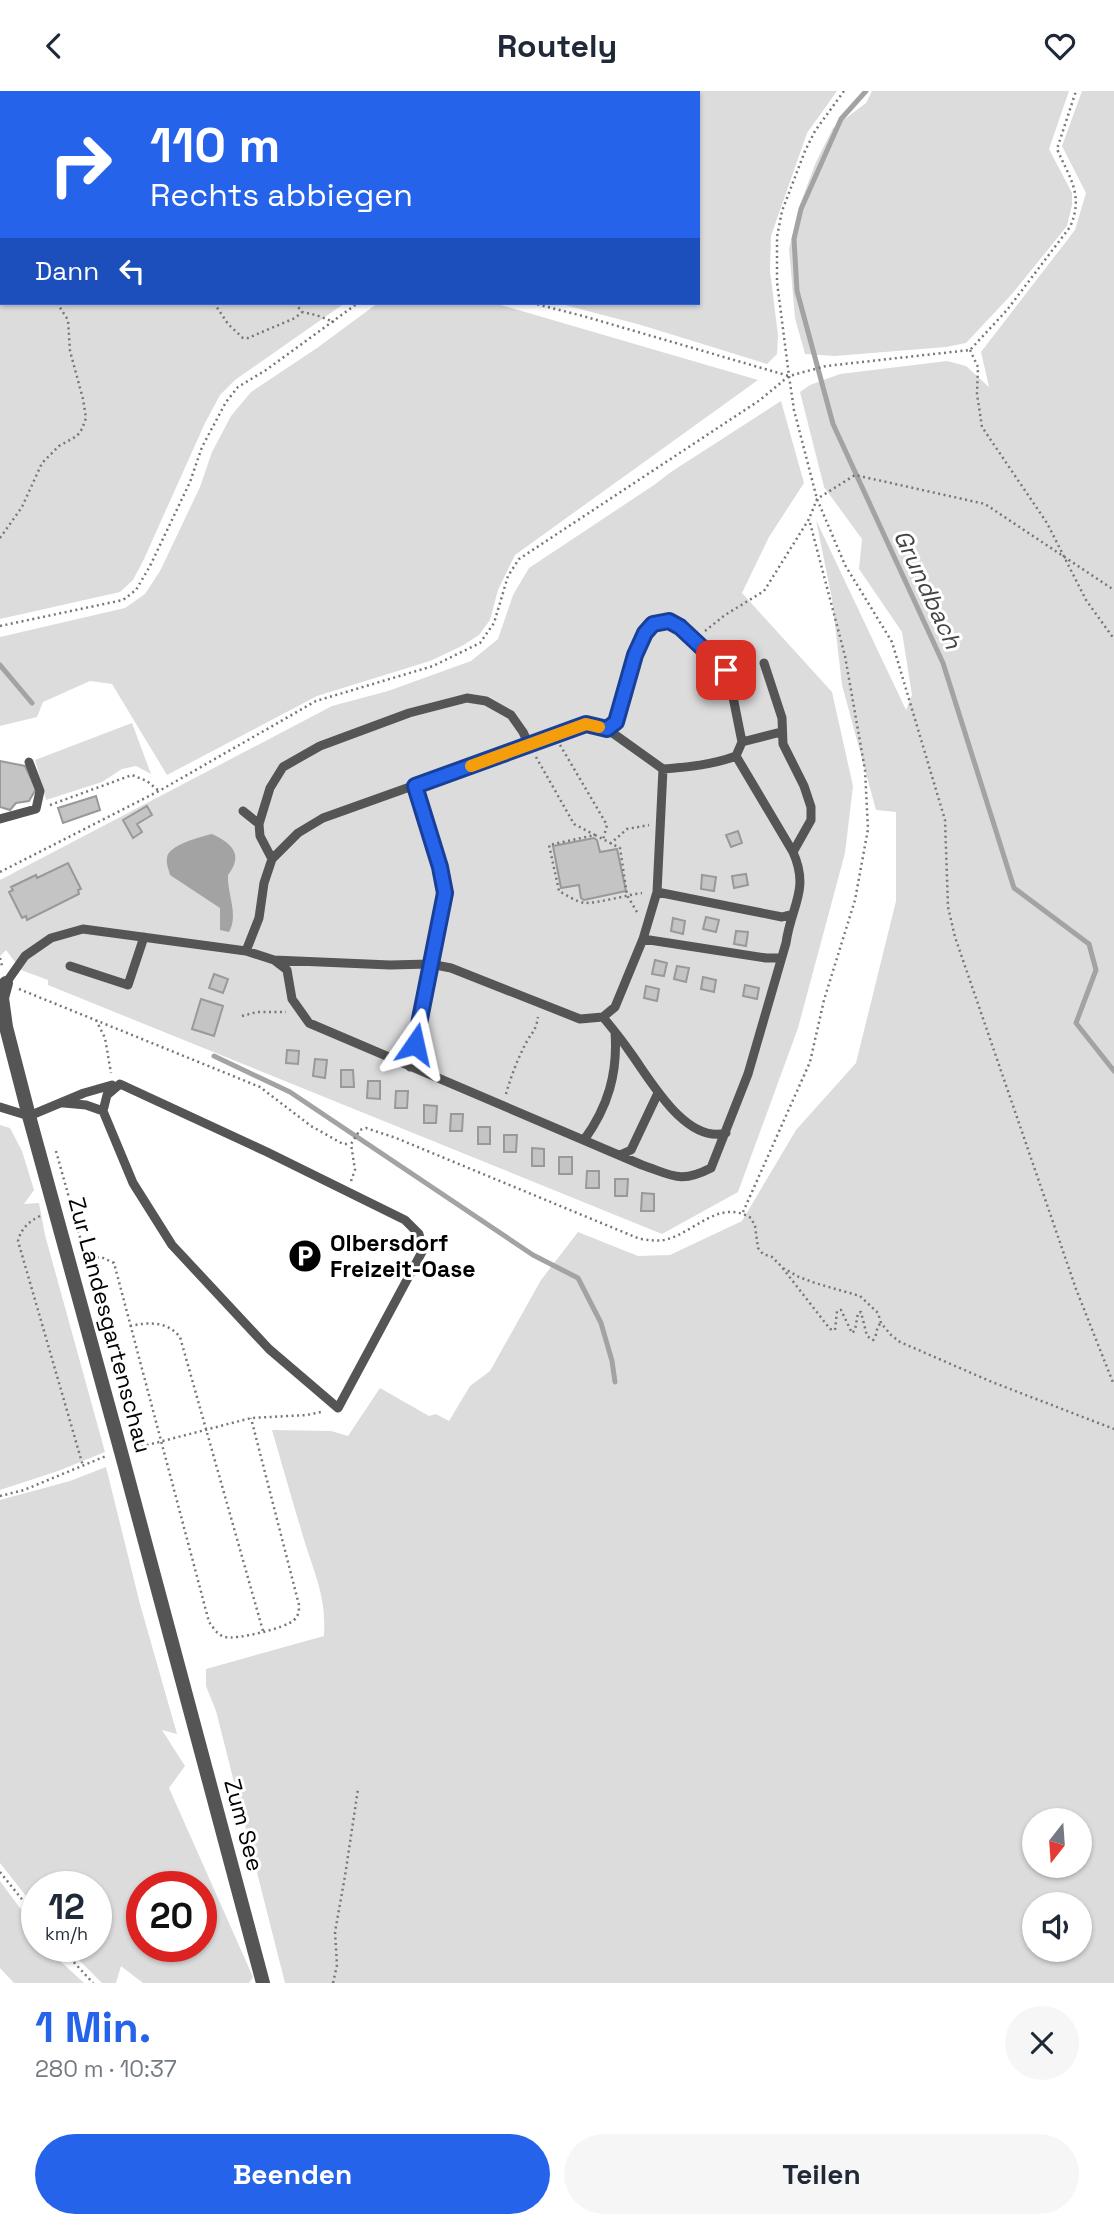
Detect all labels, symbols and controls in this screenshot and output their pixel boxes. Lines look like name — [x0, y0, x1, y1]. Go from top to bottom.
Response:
text: Routely — [497, 26, 617, 66]
icon: back — [35, 27, 73, 65]
icon: heart — [1041, 27, 1079, 65]
text: 110 m — [150, 114, 280, 176]
icon: right — [35, 119, 126, 210]
text: Rechts abbiegen — [150, 175, 413, 215]
icon: left — [113, 252, 151, 290]
text: Dann — [35, 254, 99, 288]
water label: Grundbach — [887, 525, 970, 655]
pin — [696, 640, 756, 700]
icon: arrive — [707, 651, 745, 689]
position arrow — [378, 1007, 452, 1081]
street label: Zur Landesgartenschau — [61, 1194, 159, 1456]
place label: Olbersdorf Freizeit-Oase — [330, 1228, 476, 1284]
parking icon: Olbersdorf Freizeit-Oase — [286, 1237, 324, 1275]
street label: Zum See — [217, 1776, 271, 1874]
north arrow — [1022, 1808, 1092, 1878]
map controls — [1022, 1808, 1092, 1962]
speed limit sign: 20 — [126, 1871, 217, 1962]
text: 12 — [48, 1885, 85, 1929]
button: sound — [1022, 1892, 1092, 1962]
text: km/h — [45, 1922, 88, 1945]
text: 1 Min. — [35, 2001, 151, 2054]
button: close — [1005, 2006, 1079, 2080]
text: 280 m · 10:37 — [35, 2054, 177, 2084]
button: Beenden — [35, 2134, 550, 2214]
button: Teilen — [564, 2134, 1079, 2214]

